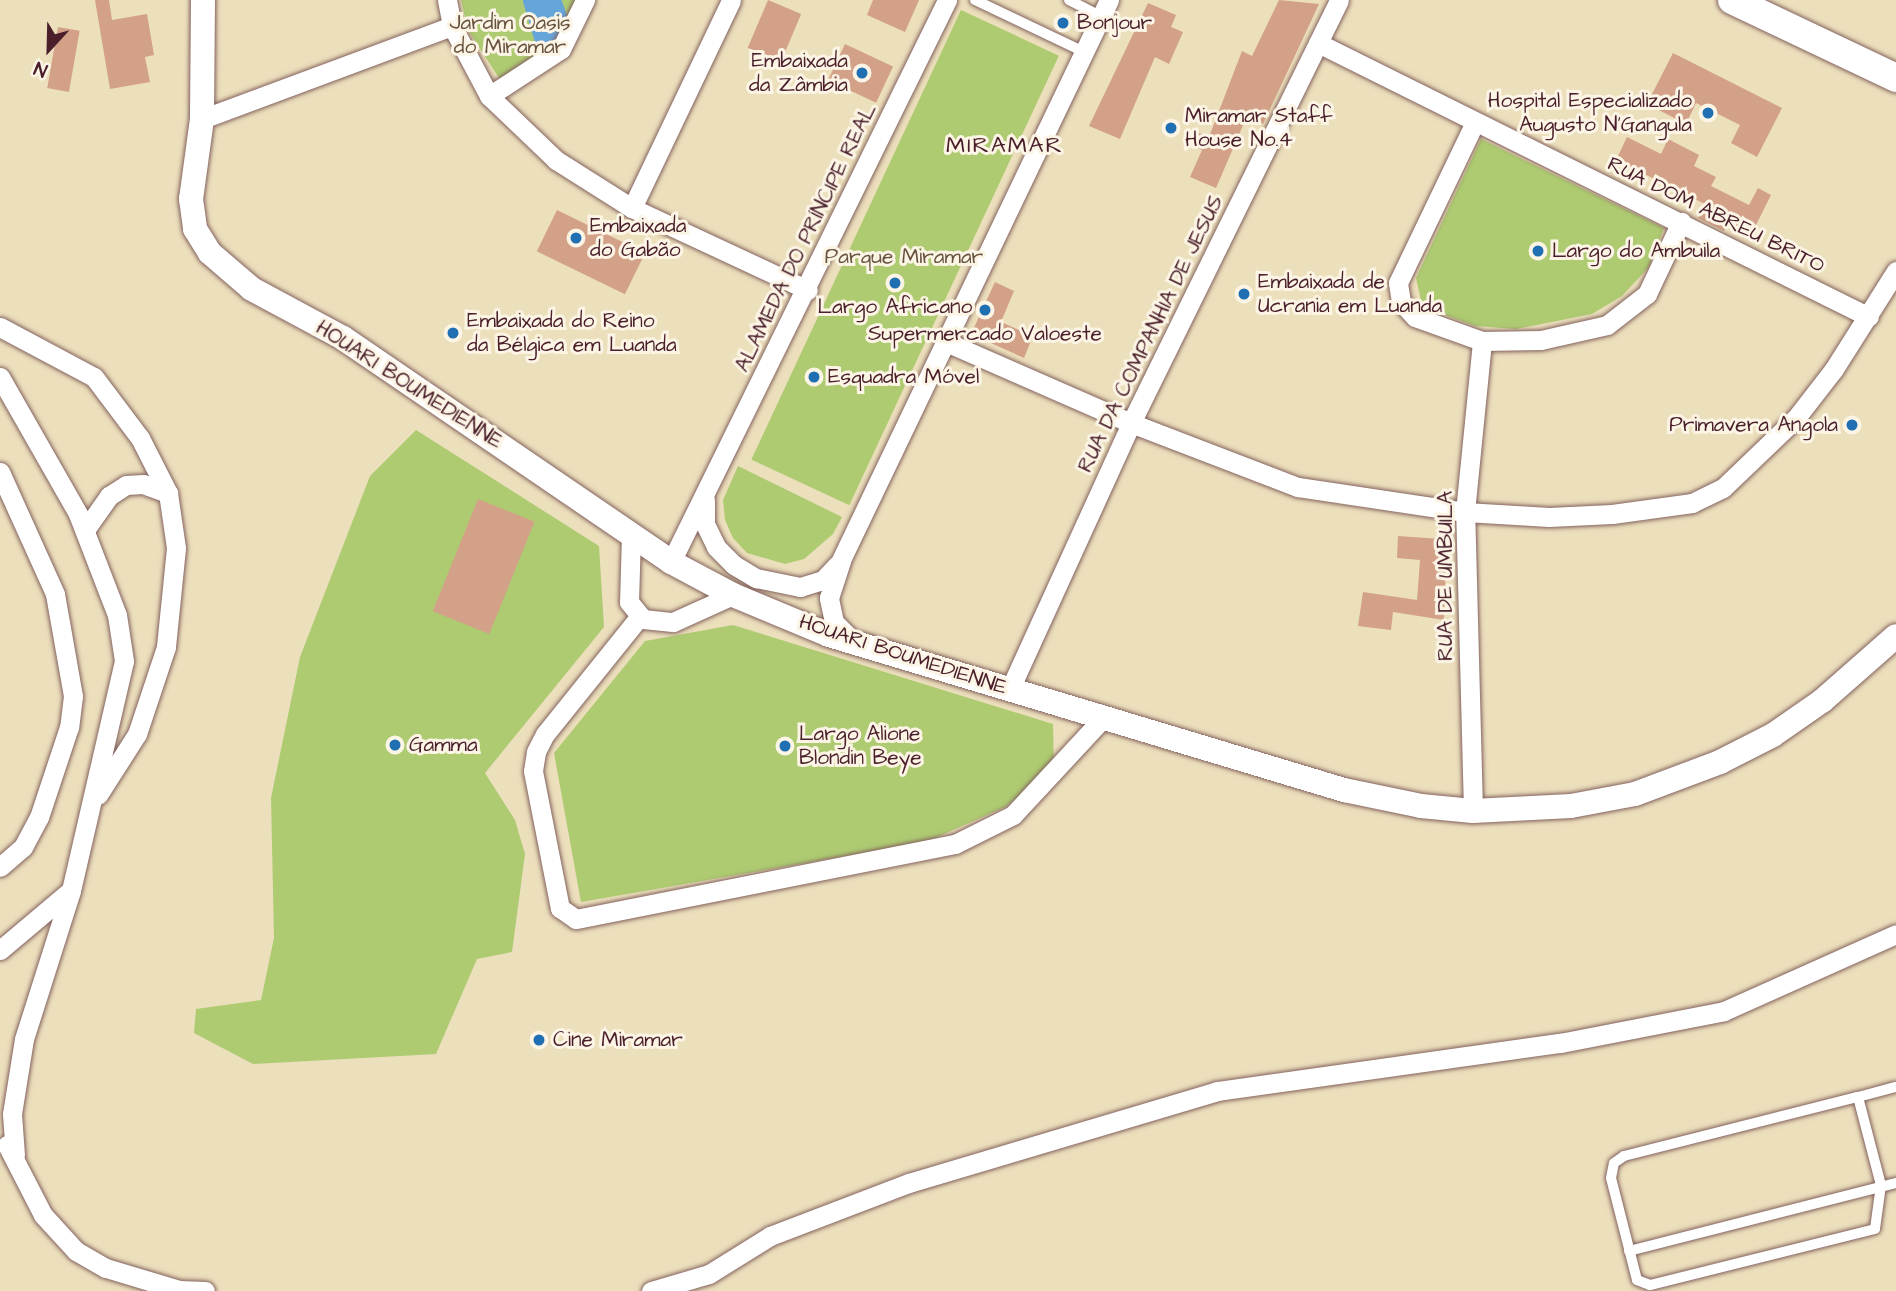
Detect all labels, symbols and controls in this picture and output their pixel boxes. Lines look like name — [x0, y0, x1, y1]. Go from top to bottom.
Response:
park label: Jardim Oasis do Miramar — [449, 10, 571, 60]
place label: Bonjour — [1077, 10, 1152, 36]
north arrow — [14, 14, 84, 84]
marker: Bonjour — [1055, 15, 1071, 31]
place label: Embaixada da Zâmbia — [749, 48, 848, 98]
text: N — [30, 54, 52, 84]
marker: Embaixada da Zâmbia — [854, 65, 870, 81]
place label: Hospital Especializado Augusto N’Gangula — [1488, 88, 1692, 138]
street label: ALAMEDA DO PRÍNCIPE REAL — [730, 100, 882, 376]
place label: Miramar Staff House No.4 — [1185, 103, 1332, 153]
marker: Hospital Especializado Augusto N’Gangula — [1698, 103, 1718, 123]
marker: Miramar Staff House No.4 — [1163, 120, 1179, 136]
district label: MIRAMAR — [947, 131, 1063, 159]
street label: RUA DOM ABREU BRITO — [1603, 151, 1829, 279]
street label: RUA DA COMPANHIA DE JESUS — [1073, 191, 1229, 477]
place label: Embaixada do Gabão — [590, 213, 686, 263]
marker: Embaixada do Gabão — [568, 230, 584, 246]
place label: Largo do Ambuila — [1552, 238, 1720, 264]
marker: Largo do Ambuila — [1530, 243, 1546, 259]
park label: Parque Miramar — [825, 244, 983, 270]
place label: Embaixada de Ucrania em Luanda — [1258, 269, 1442, 319]
marker: Largo Africano — [887, 275, 903, 291]
marker: Embaixada de Ucrania em Luanda — [1236, 286, 1252, 302]
place label: Largo Africano — [818, 294, 972, 320]
marker: Supermercado Valoeste — [977, 302, 993, 318]
place label: Embaixada do Reino da Bélgica em Luanda — [467, 308, 677, 358]
street label: HOUARI BOUMEDIENNE — [311, 315, 507, 455]
place label: Supermercado Valoeste — [868, 321, 1102, 347]
marker: Embaixada do Reino da Bélgica em Luanda — [445, 325, 461, 341]
place label: Esquadra Móvel — [828, 364, 979, 390]
marker: Esquadra Móvel — [806, 369, 822, 385]
place label: Primavera Angola — [1669, 412, 1838, 438]
marker: Primavera Angola — [1844, 417, 1860, 433]
street label: RUA DE UMBUILA — [1433, 491, 1459, 661]
street label: HOUARI BOUMEDIENNE — [796, 609, 1010, 701]
place label: Largo Alione Blondin Beye — [799, 721, 922, 771]
place label: Gamma — [409, 732, 478, 758]
marker: Gamma — [387, 737, 403, 753]
marker: Largo Alione Blondin Beye — [777, 738, 793, 754]
place label: Cine Miramar — [553, 1027, 683, 1053]
marker: Cine Miramar — [531, 1032, 547, 1048]

